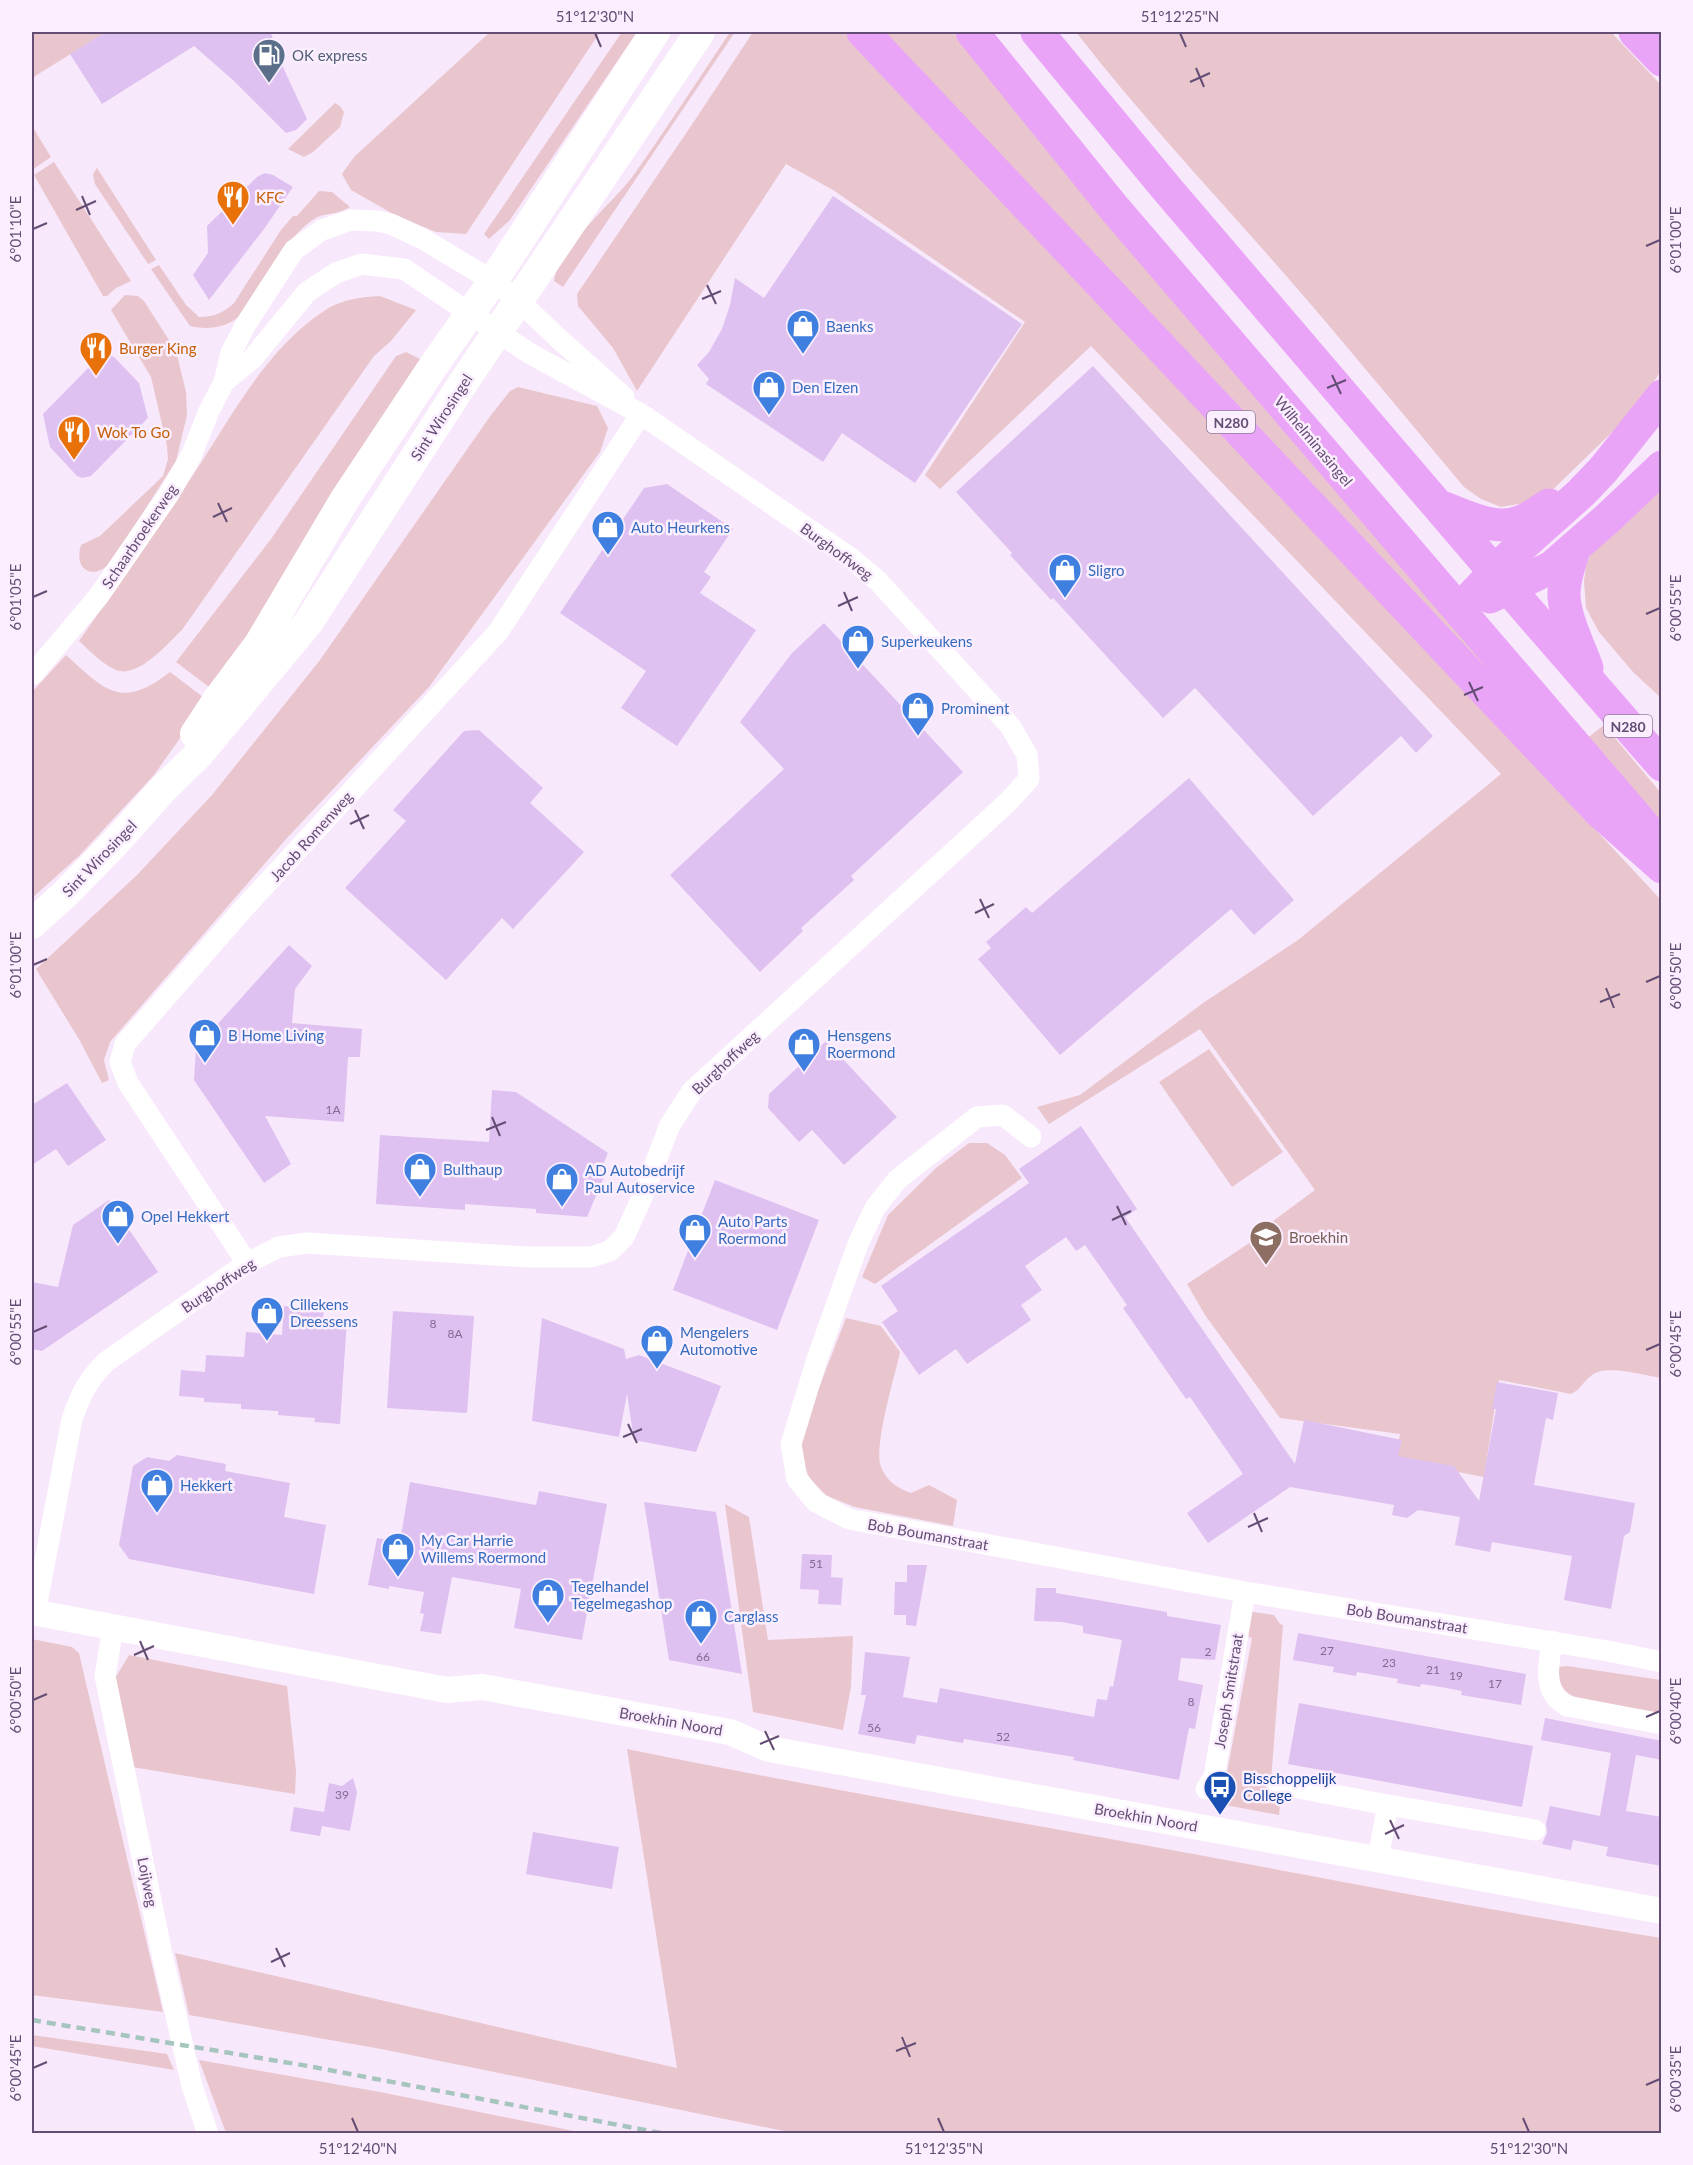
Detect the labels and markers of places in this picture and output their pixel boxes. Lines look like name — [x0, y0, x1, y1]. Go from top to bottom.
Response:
fuel station icon: OK express — [251, 37, 287, 84]
place label: OK express — [292, 46, 368, 64]
restaurant icon: KFC — [215, 179, 251, 226]
place label: KFC — [256, 188, 284, 206]
shop icon: Baenks — [785, 308, 821, 355]
place label: Baenks — [826, 317, 873, 335]
restaurant icon: Burger King — [78, 330, 114, 377]
place label: Burger King — [119, 339, 197, 357]
shop icon: Den Elzen — [751, 369, 787, 416]
place label: Den Elzen — [792, 378, 859, 396]
restaurant icon: Wok To Go — [56, 414, 92, 461]
place label: Wok To Go — [97, 423, 170, 441]
shop icon: Auto Heurkens — [590, 509, 626, 556]
place label: Auto Heurkens — [631, 518, 730, 536]
shop icon: Sligro — [1047, 552, 1083, 599]
place label: Sligro — [1088, 561, 1125, 579]
shop icon: Superkeukens — [840, 623, 876, 670]
place label: Superkeukens — [881, 632, 973, 650]
shop icon: Prominent — [900, 690, 936, 737]
place label: Prominent — [941, 699, 1010, 717]
shop icon: B Home Living — [187, 1017, 223, 1064]
place label: B Home Living — [228, 1026, 324, 1044]
shop icon: Hensgens Roermond — [786, 1026, 822, 1073]
place label: Hensgens Roermond — [827, 1026, 895, 1061]
shop icon: Bulthaup — [402, 1151, 438, 1198]
place label: Bulthaup — [443, 1160, 502, 1178]
shop icon: AD Autobedrijf Paul Autoservice — [544, 1161, 580, 1208]
place label: AD Autobedrijf Paul Autoservice — [585, 1161, 695, 1196]
shop icon: Opel Hekkert — [100, 1198, 136, 1245]
place label: Opel Hekkert — [141, 1207, 230, 1225]
shop icon: Auto Parts Roermond — [677, 1212, 713, 1259]
place label: Auto Parts Roermond — [718, 1212, 788, 1247]
school or university icon: Broekhin — [1248, 1219, 1284, 1266]
place label: Broekhin — [1289, 1228, 1348, 1246]
shop icon: Cillekens Dreessens — [249, 1295, 285, 1342]
place label: Cillekens Dreessens — [290, 1295, 358, 1330]
shop icon: Mengelers Automotive — [639, 1323, 675, 1370]
place label: Mengelers Automotive — [680, 1323, 758, 1358]
shop icon: Hekkert — [139, 1467, 175, 1514]
place label: Hekkert — [180, 1476, 233, 1494]
shop icon: My Car Harrie Willems Roermond — [380, 1531, 416, 1578]
place label: My Car Harrie Willems Roermond — [421, 1531, 546, 1566]
shop icon: Tegelhandel Tegelmegashop — [530, 1577, 566, 1624]
place label: Tegelhandel Tegelmegashop — [571, 1577, 672, 1612]
shop icon: Carglass — [683, 1598, 719, 1645]
place label: Carglass — [724, 1607, 779, 1625]
bus stop icon: Bisschoppelijk College — [1202, 1769, 1238, 1816]
place label: Bisschoppelijk College — [1243, 1769, 1337, 1804]

